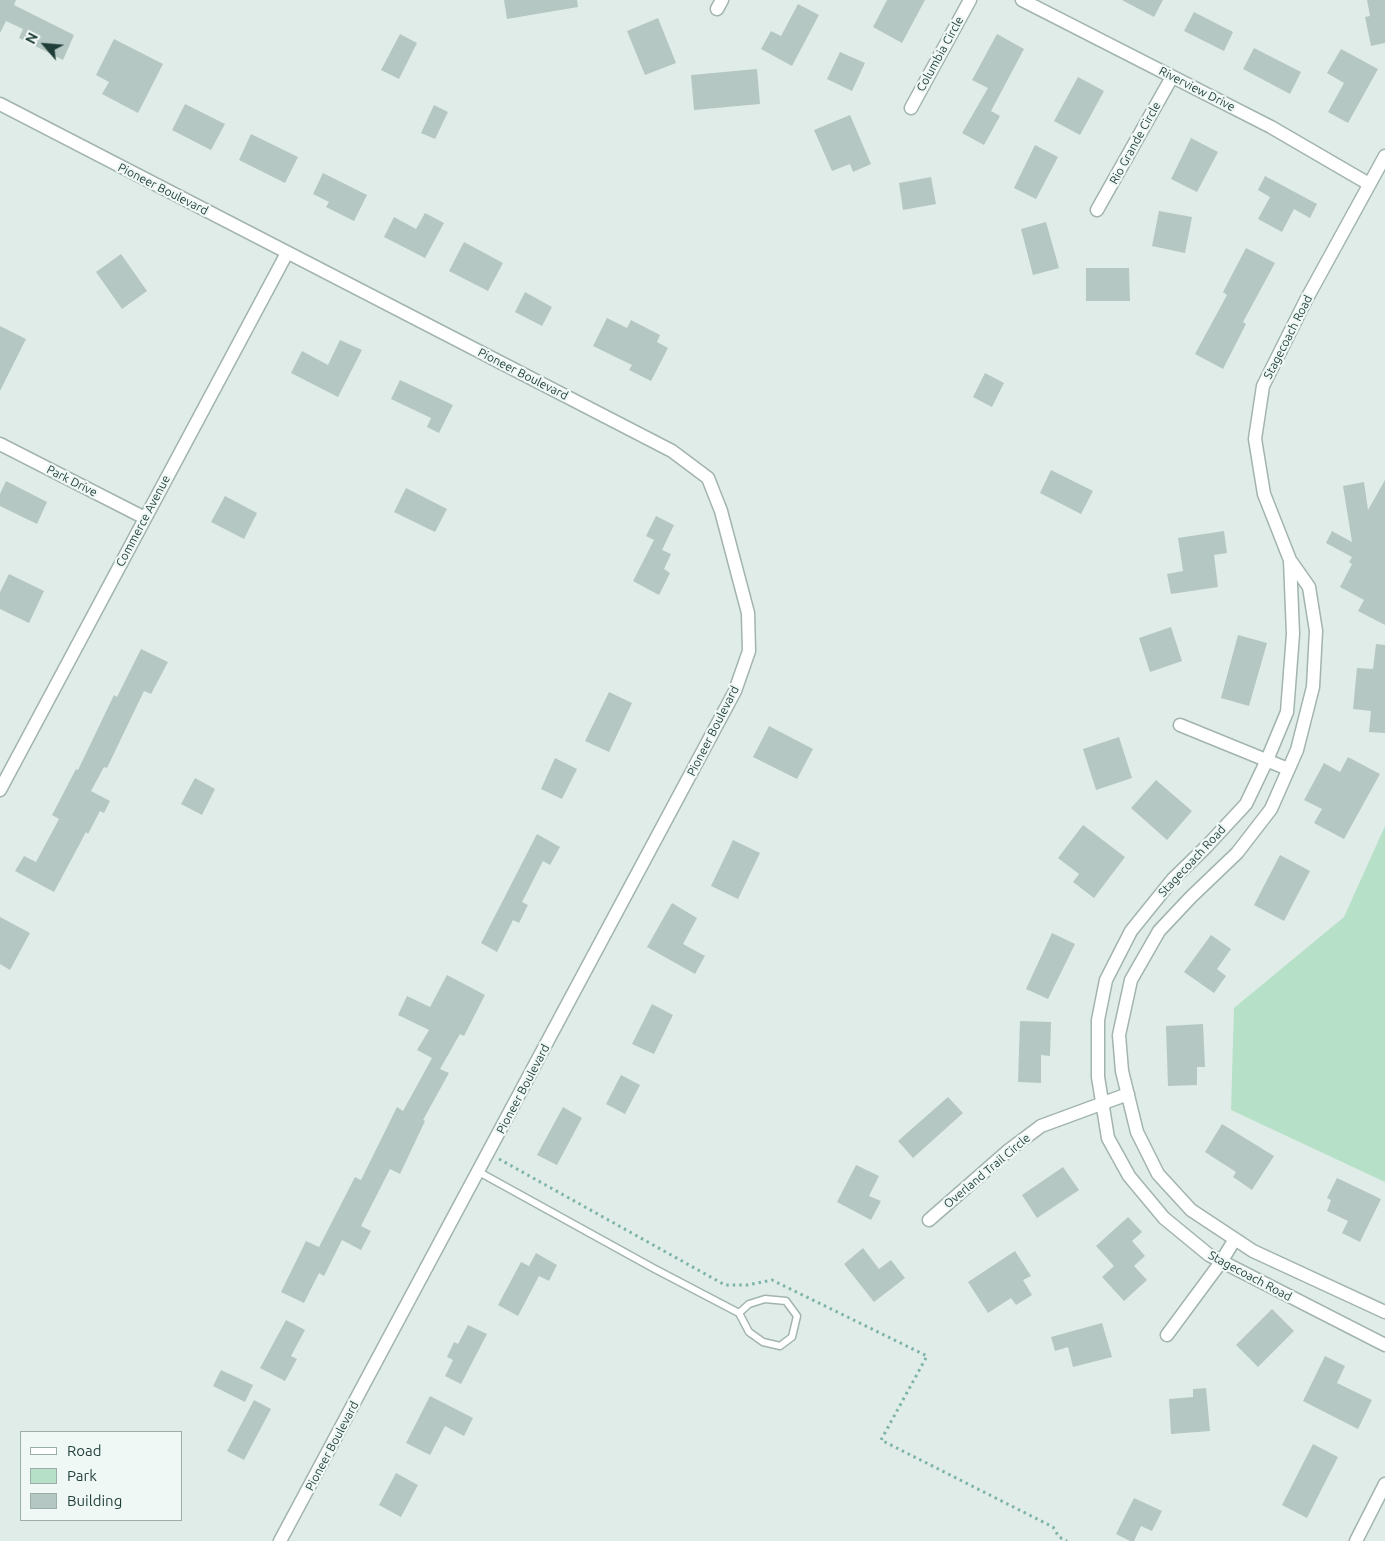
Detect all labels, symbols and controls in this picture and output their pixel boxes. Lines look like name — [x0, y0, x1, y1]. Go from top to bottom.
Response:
street label: Columbia Circle — [913, 14, 967, 94]
north arrow — [20, 20, 70, 70]
text: N — [22, 30, 41, 46]
street label: Riverview Drive — [1157, 64, 1237, 114]
street label: Rio Grande Circle — [1106, 99, 1164, 187]
street label: Pioneer Boulevard — [115, 160, 211, 218]
street label: Stagecoach Road — [1261, 293, 1315, 381]
street label: Pioneer Boulevard — [475, 345, 571, 403]
street label: Park Drive — [44, 462, 100, 500]
street label: Commerce Avenue — [113, 473, 173, 569]
street label: Pioneer Boulevard — [684, 683, 742, 779]
street label: Stagecoach Road — [1155, 822, 1229, 900]
street label: Pioneer Boulevard — [493, 1042, 553, 1136]
street label: Overland Trail Circle — [941, 1131, 1033, 1211]
street label: Stagecoach Road — [1206, 1248, 1294, 1304]
street label: Pioneer Boulevard — [302, 1399, 362, 1493]
legend — [20, 1431, 182, 1521]
text: Road — [67, 1442, 102, 1459]
text: Park — [67, 1467, 97, 1484]
text: Building — [67, 1492, 122, 1509]

